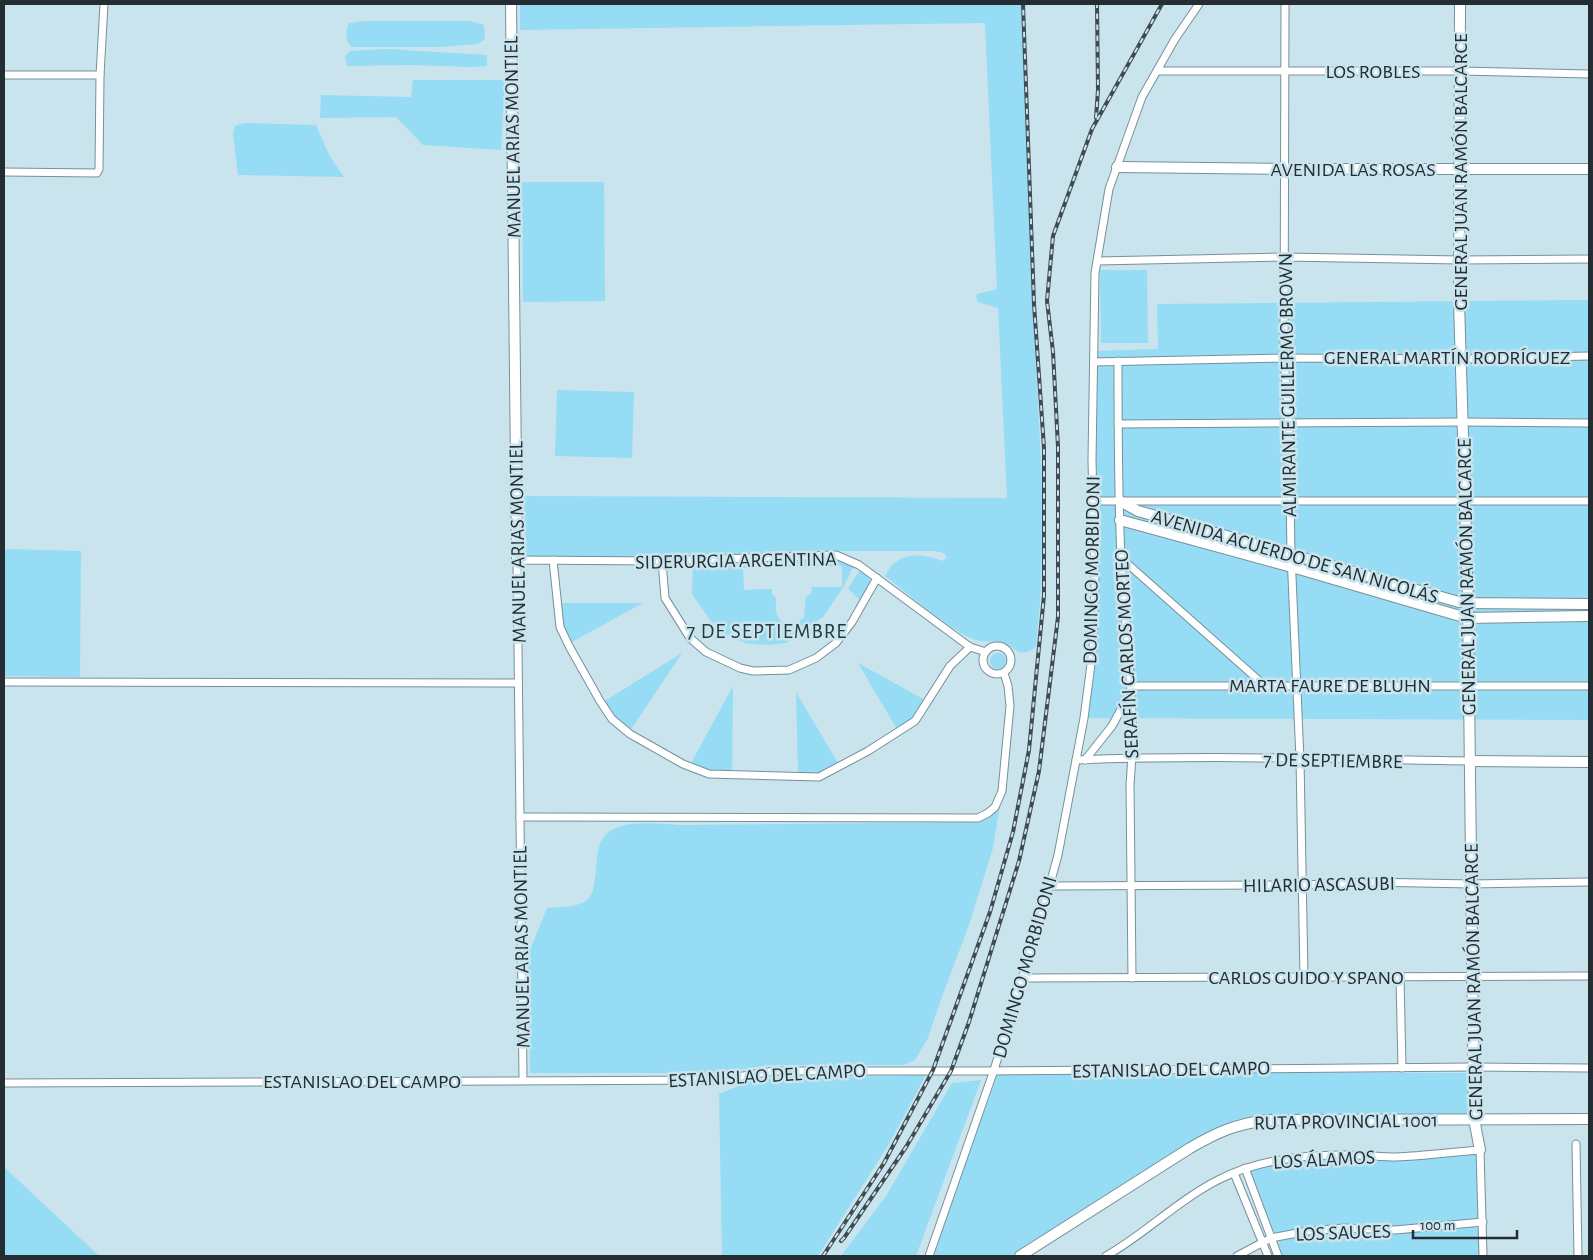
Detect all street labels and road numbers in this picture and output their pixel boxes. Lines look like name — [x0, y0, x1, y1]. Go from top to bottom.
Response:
street label: GENERAL JUAN RAMÓN BALCARCE — [1450, 33, 1471, 311]
street label: MANUEL ARIAS MONTIEL — [501, 35, 525, 238]
street label: LOS ROBLES — [1326, 62, 1420, 82]
street label: AVENIDA LAS ROSAS — [1270, 160, 1436, 180]
street label: ALMIRANTE GUILLERMO BROWN — [1276, 253, 1300, 517]
street label: GENERAL MARTÍN RODRÍGUEZ — [1324, 347, 1570, 368]
street label: GENERAL JUAN RAMÓN BALCARCE — [1454, 438, 1479, 716]
street label: MANUEL ARIAS MONTIEL — [506, 440, 530, 643]
street label: DOMINGO MORBIDONI — [1080, 476, 1104, 664]
street label: AVENIDA ACUERDO DE SAN NICOLÁS — [1149, 505, 1441, 608]
street label: SIDERURGIA ARGENTINA — [635, 549, 837, 573]
street label: SERAFÍN CARLOS MORTEO — [1111, 549, 1142, 759]
street label: MARTA FAURE DE BLUHN — [1229, 676, 1431, 696]
street label: 7 DE SEPTIEMBRE — [1263, 750, 1403, 772]
street label: GENERAL JUAN RAMÓN BALCARCE — [1461, 843, 1486, 1121]
street label: MANUEL ARIAS MONTIEL — [510, 845, 534, 1048]
street label: DOMINGO MORBIDONI — [989, 874, 1061, 1061]
street label: HILARIO ASCASUBI — [1243, 874, 1395, 896]
street label: CARLOS GUIDO Y SPANO — [1208, 968, 1404, 988]
street label: ESTANISLAO DEL CAMPO — [1072, 1058, 1270, 1082]
street label: ESTANISLAO DEL CAMPO — [668, 1061, 866, 1091]
street label: ESTANISLAO DEL CAMPO — [263, 1072, 461, 1092]
street label: RUTA PROVINCIAL 1001 — [1254, 1110, 1438, 1134]
street label: LOS ÁLAMOS — [1272, 1146, 1376, 1173]
street label: LOS SAUCES — [1295, 1221, 1391, 1245]

